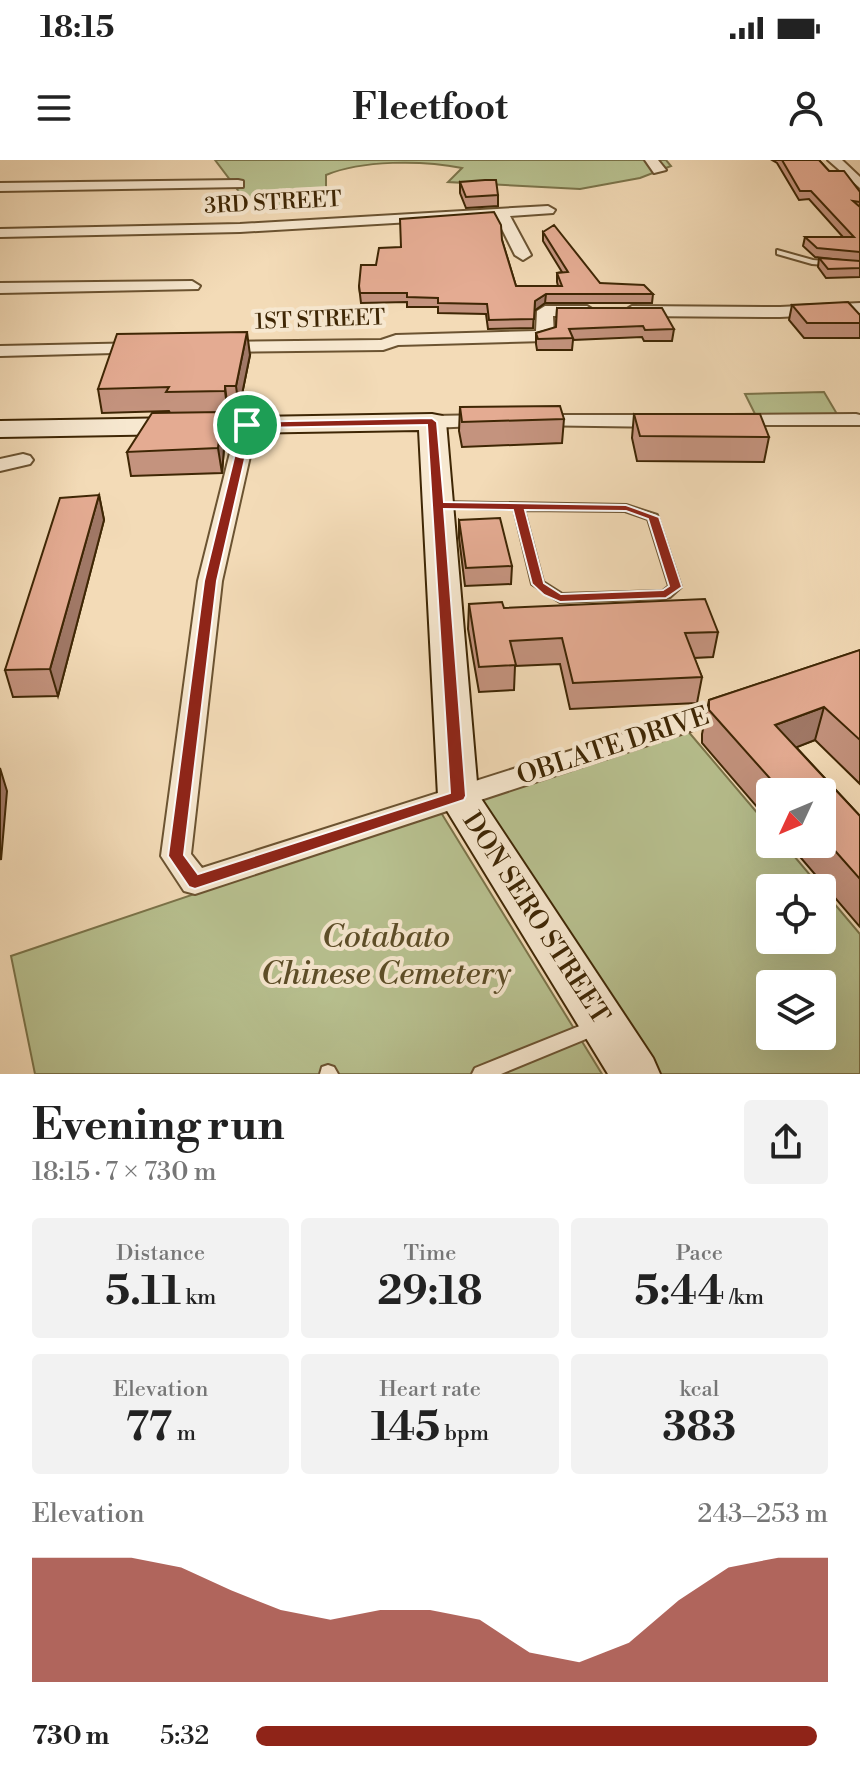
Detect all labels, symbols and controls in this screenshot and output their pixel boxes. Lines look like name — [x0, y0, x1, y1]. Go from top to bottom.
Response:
text: 18:15 — [40, 9, 114, 47]
icon: menu — [32, 86, 76, 130]
text: Fleetfoot — [352, 86, 508, 131]
icon: person — [784, 86, 828, 130]
street label: 3RD STREET — [204, 186, 342, 220]
street label: 1ST STREET — [254, 304, 386, 336]
pin — [213, 391, 281, 459]
icon: arrive — [225, 403, 269, 447]
street label: OBLATE DRIVE — [513, 700, 713, 792]
north arrow — [756, 778, 836, 858]
map controls — [756, 778, 836, 1050]
street label: DON SERO STREET — [456, 806, 616, 1030]
button: locate — [756, 874, 836, 954]
park label: Cotabato Chinese Cemetery — [261, 917, 512, 994]
button: layers — [756, 970, 836, 1050]
text: Evening run — [32, 1098, 285, 1153]
button: share — [744, 1100, 828, 1184]
text: 18:15 · 7 × 730 m — [32, 1156, 217, 1188]
text: Distance — [116, 1240, 205, 1267]
text: Time — [404, 1240, 456, 1267]
text: Pace — [676, 1240, 723, 1267]
text: 5.11 — [105, 1267, 181, 1317]
text: 29:18 — [377, 1267, 483, 1317]
text: 5:44 — [635, 1267, 725, 1317]
text: km — [181, 1284, 216, 1311]
text: /km — [725, 1284, 764, 1311]
text: Elevation — [113, 1376, 208, 1403]
text: Heart rate — [379, 1376, 481, 1403]
text: kcal — [679, 1376, 719, 1403]
text: 77 — [125, 1403, 172, 1453]
text: 145 — [371, 1403, 440, 1453]
text: 383 — [663, 1403, 736, 1453]
text: m — [172, 1420, 196, 1447]
text: bpm — [440, 1420, 489, 1447]
text: Elevation — [32, 1498, 145, 1530]
text: 243–253 m — [698, 1498, 828, 1530]
text: 730 m — [32, 1720, 109, 1752]
text: 5:32 — [160, 1720, 209, 1752]

